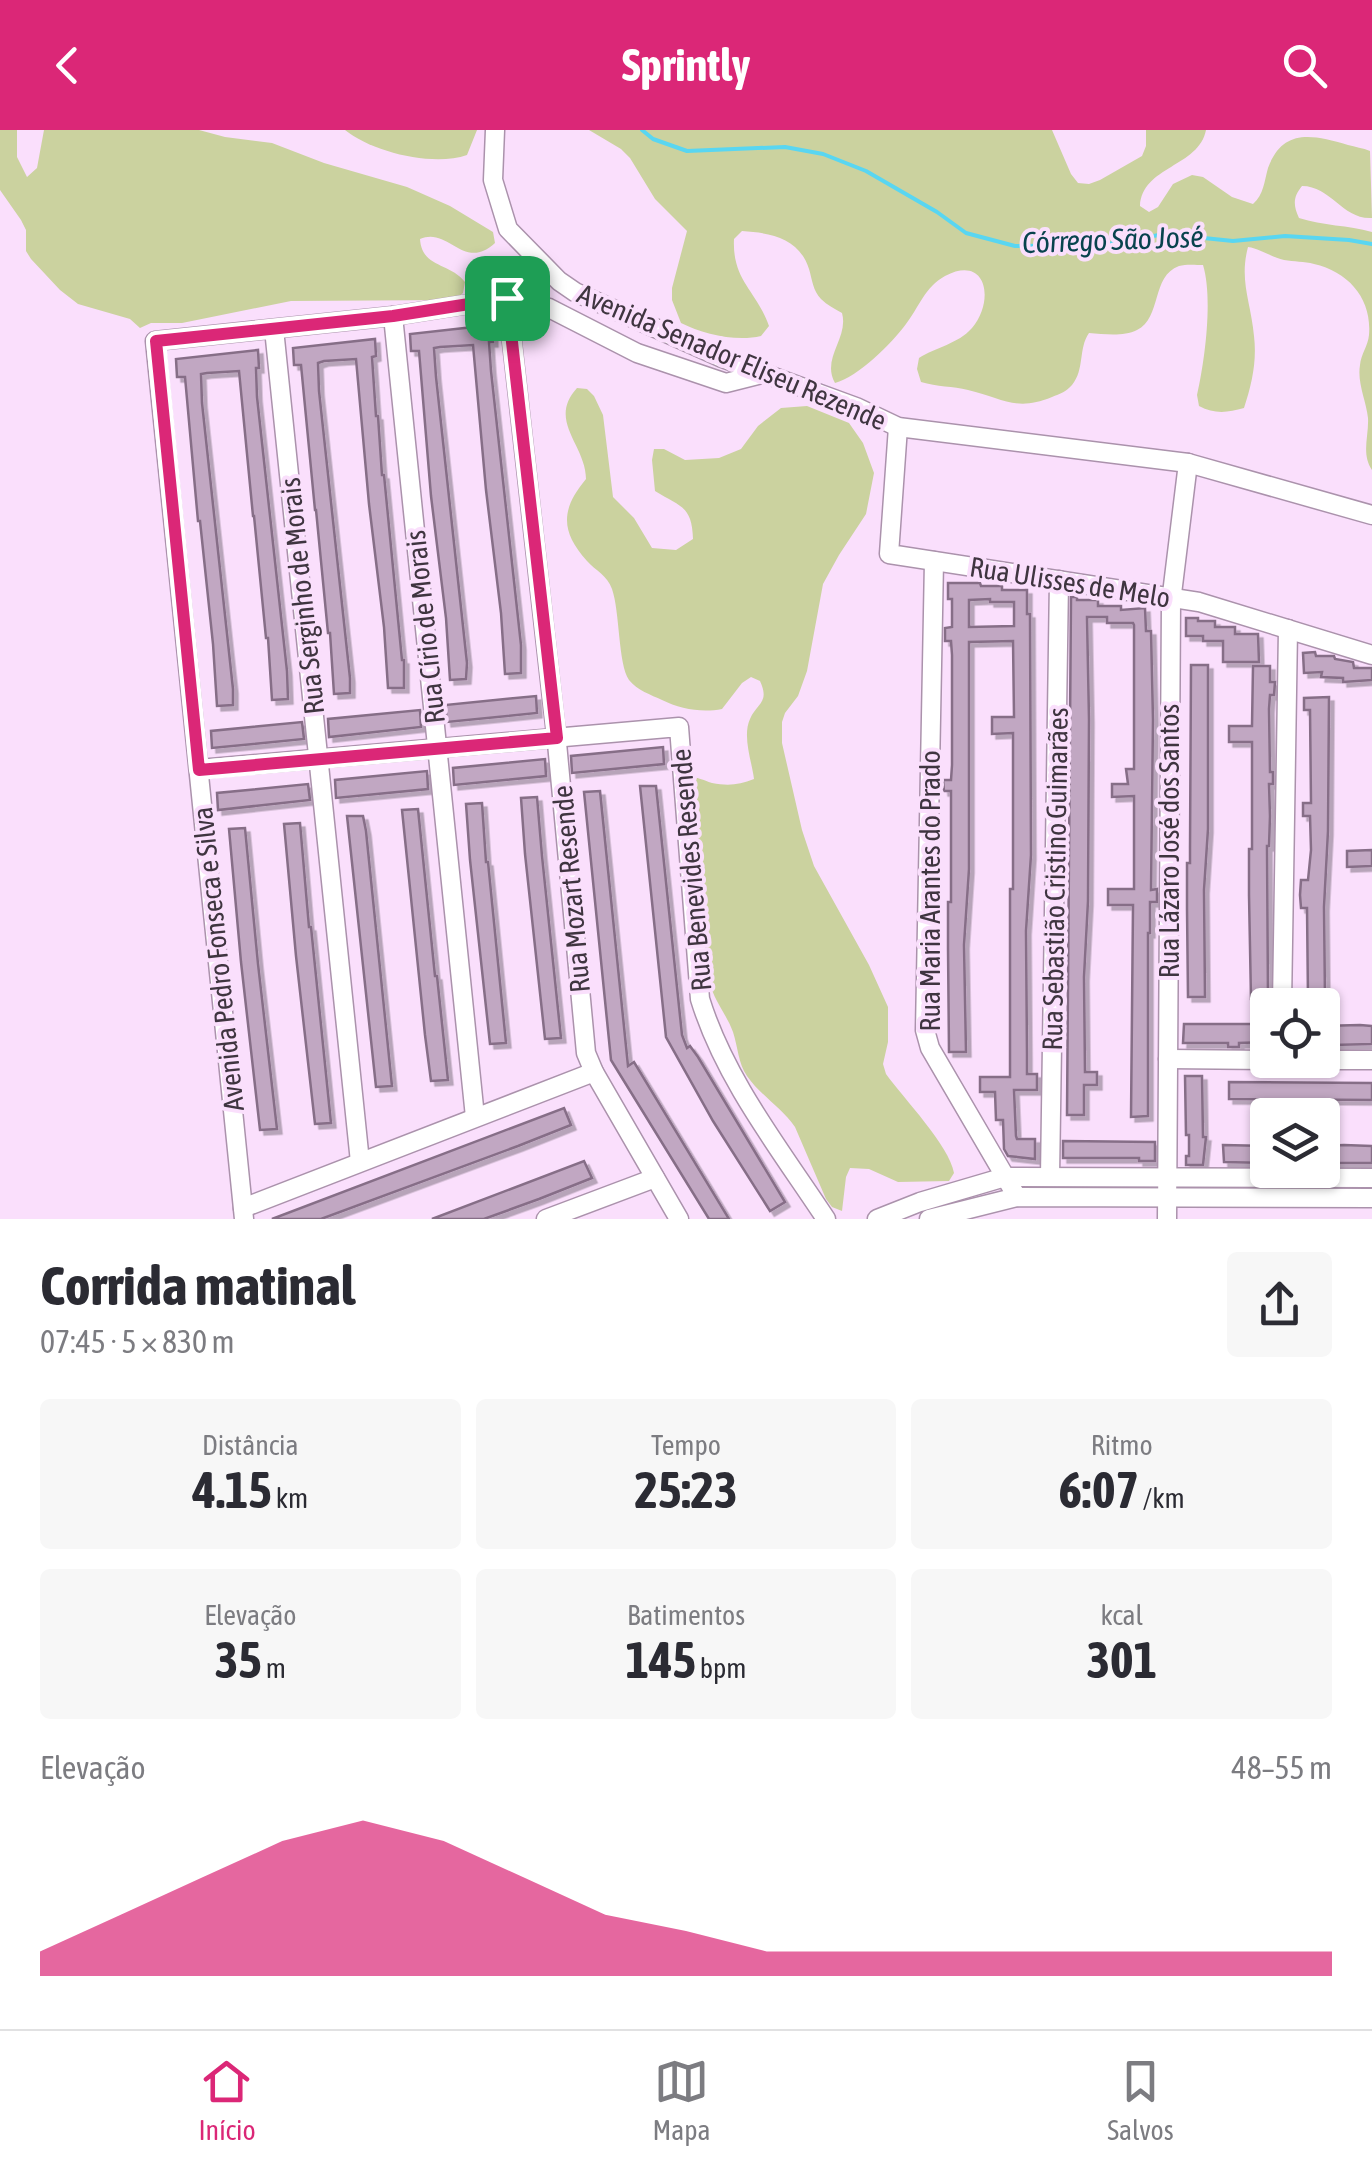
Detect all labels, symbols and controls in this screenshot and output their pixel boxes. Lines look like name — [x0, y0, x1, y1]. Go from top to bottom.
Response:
icon: back — [40, 38, 95, 93]
icon: search — [1277, 38, 1332, 93]
text: Sprintly — [622, 39, 750, 91]
water label: Córrego São José — [1022, 219, 1204, 259]
pin — [465, 256, 550, 341]
icon: arrive — [480, 271, 535, 326]
street label: Avenida Senador Eliseu Rezende — [573, 277, 891, 437]
street label: Rua Serginho de Morais — [274, 476, 330, 716]
street label: Rua Círio de Morais — [399, 529, 451, 725]
street label: Rua Ulisses de Melo — [967, 550, 1173, 614]
street label: Rua Lázaro José dos Santos — [1153, 704, 1185, 978]
street label: Rua Sebastião Cristino Guimarães — [1036, 707, 1074, 1051]
street label: Rua Benevides Resende — [664, 748, 718, 992]
street label: Rua Maria Arantes do Prado — [914, 750, 946, 1032]
street label: Rua Mozart Resende — [546, 784, 596, 994]
street label: Avenida Pedro Fonseca e Silva — [186, 805, 250, 1113]
map controls — [1250, 988, 1340, 1188]
button: locate — [1250, 988, 1340, 1078]
button: layers — [1250, 1098, 1340, 1188]
button: share — [1227, 1252, 1332, 1357]
text: Corrida matinal — [40, 1254, 355, 1317]
text: 07:45 · 5 × 830 m — [40, 1323, 234, 1360]
text: Distância — [202, 1429, 299, 1461]
text: Tempo — [651, 1429, 721, 1461]
text: Ritmo — [1091, 1429, 1153, 1461]
text: 4.15 — [192, 1461, 272, 1519]
text: 25:23 — [635, 1461, 737, 1519]
text: 6:07 — [1059, 1461, 1139, 1519]
text: km — [272, 1482, 308, 1514]
text: /km — [1139, 1482, 1185, 1514]
text: Elevação — [204, 1599, 296, 1631]
text: Batimentos — [627, 1599, 745, 1631]
text: kcal — [1100, 1599, 1143, 1631]
text: 35 — [215, 1631, 262, 1689]
text: 145 — [625, 1631, 696, 1689]
text: 301 — [1086, 1631, 1157, 1689]
text: m — [262, 1652, 286, 1684]
text: bpm — [696, 1652, 747, 1684]
text: Elevação — [40, 1749, 146, 1786]
text: 48–55 m — [1232, 1749, 1332, 1786]
tab: Início — [198, 2054, 256, 2146]
tab: Mapa — [652, 2054, 710, 2146]
tab: Salvos — [1107, 2054, 1174, 2146]

